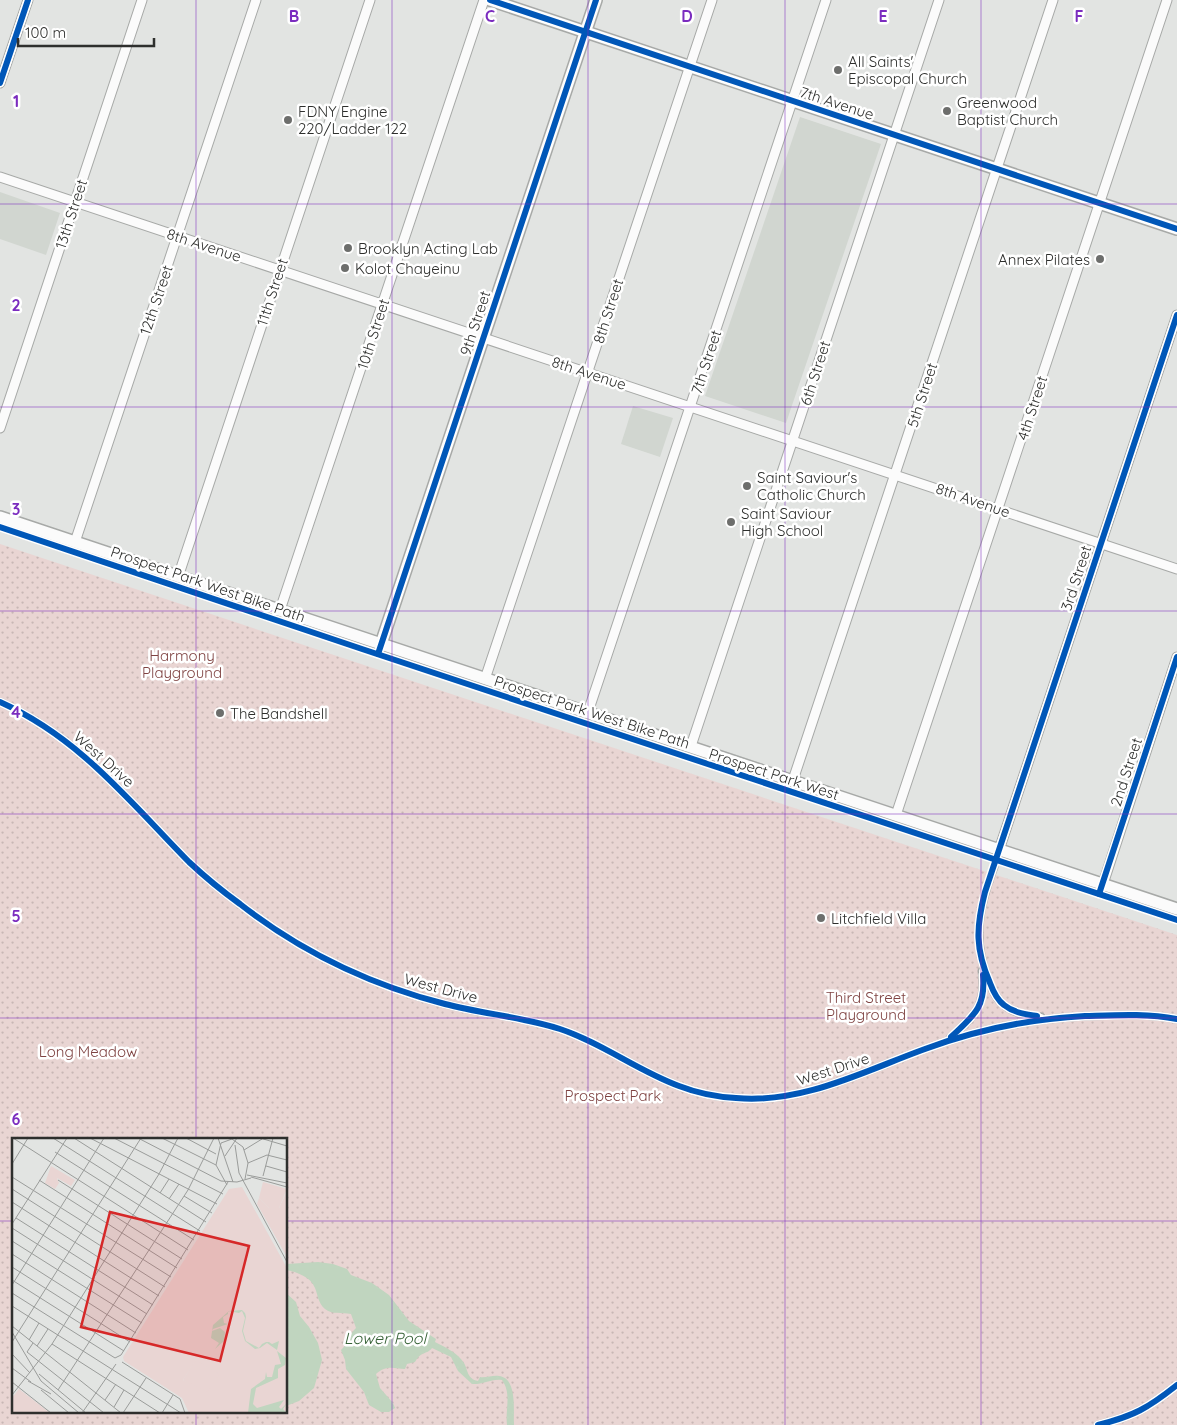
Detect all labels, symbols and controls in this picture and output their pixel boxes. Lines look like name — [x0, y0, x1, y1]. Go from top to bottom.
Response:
text: B — [289, 6, 299, 26]
text: C — [485, 6, 495, 26]
text: D — [681, 6, 693, 26]
text: E — [878, 6, 888, 26]
text: F — [1075, 6, 1084, 26]
scale bar — [18, 15, 154, 47]
text: 100 m — [25, 23, 66, 42]
place label: All Saints' Episcopal Church — [848, 52, 967, 88]
marker: All Saints' Episcopal Church — [832, 64, 844, 76]
street label: 7th Avenue — [798, 82, 876, 124]
text: 1 — [13, 91, 19, 111]
place label: Greenwood Baptist Church — [957, 93, 1058, 129]
place label: FDNY Engine 220/Ladder 122 — [298, 102, 407, 138]
marker: Greenwood Baptist Church — [941, 105, 953, 117]
marker: FDNY Engine 220/Ladder 122 — [282, 114, 294, 126]
street label: 13th Street — [51, 177, 91, 251]
street label: 8th Avenue — [164, 224, 244, 266]
place label: Brooklyn Acting Lab — [358, 239, 498, 258]
marker: Brooklyn Acting Lab — [342, 242, 354, 254]
place label: Annex Pilates — [998, 250, 1090, 269]
marker: Annex Pilates — [1094, 253, 1106, 265]
street label: 11th Street — [252, 256, 292, 328]
place label: Kolot Chayeinu — [355, 259, 460, 278]
marker: Kolot Chayeinu — [339, 262, 351, 274]
street label: 12th Street — [135, 263, 177, 337]
street label: 8th Street — [589, 276, 627, 346]
street label: 9th Street — [456, 288, 494, 358]
text: 2 — [11, 295, 21, 315]
street label: 10th Street — [353, 296, 393, 372]
street label: 7th Street — [687, 327, 725, 397]
street label: 6th Street — [796, 338, 834, 408]
street label: 8th Avenue — [549, 352, 629, 394]
street label: 5th Street — [903, 360, 941, 430]
street label: 4th Street — [1013, 373, 1051, 443]
place label: Saint Saviour's Catholic Church — [757, 468, 866, 504]
street label: 8th Avenue — [933, 478, 1013, 522]
marker: Saint Saviour's Catholic Church — [741, 480, 753, 492]
text: 3 — [12, 499, 20, 519]
place label: Saint Saviour High School — [741, 504, 832, 540]
marker: Saint Saviour High School — [725, 516, 737, 528]
street label: Prospect Park West Bike Path — [108, 542, 308, 626]
street label: 3rd Street — [1057, 543, 1095, 613]
park label: Harmony Playground — [142, 646, 222, 682]
street label: Prospect Park West Bike Path — [492, 671, 692, 753]
text: 4 — [11, 702, 21, 722]
place label: The Bandshell — [230, 704, 328, 723]
marker: The Bandshell — [214, 707, 226, 719]
street label: West Drive — [70, 727, 138, 791]
street label: 2nd Street — [1106, 735, 1146, 809]
street label: Prospect Park West — [707, 744, 841, 804]
text: 5 — [11, 906, 21, 926]
place label: Litchfield Villa — [831, 909, 926, 928]
marker: Litchfield Villa — [815, 912, 827, 924]
street label: West Drive — [402, 969, 480, 1007]
park label: Third Street Playground — [826, 988, 906, 1024]
park label: Long Meadow — [39, 1042, 137, 1061]
street label: West Drive — [794, 1048, 872, 1090]
park label: Prospect Park — [565, 1086, 661, 1105]
text: 6 — [12, 1109, 21, 1129]
inset map — [12, 1138, 288, 1412]
water label: Lower Pool — [344, 1328, 428, 1348]

